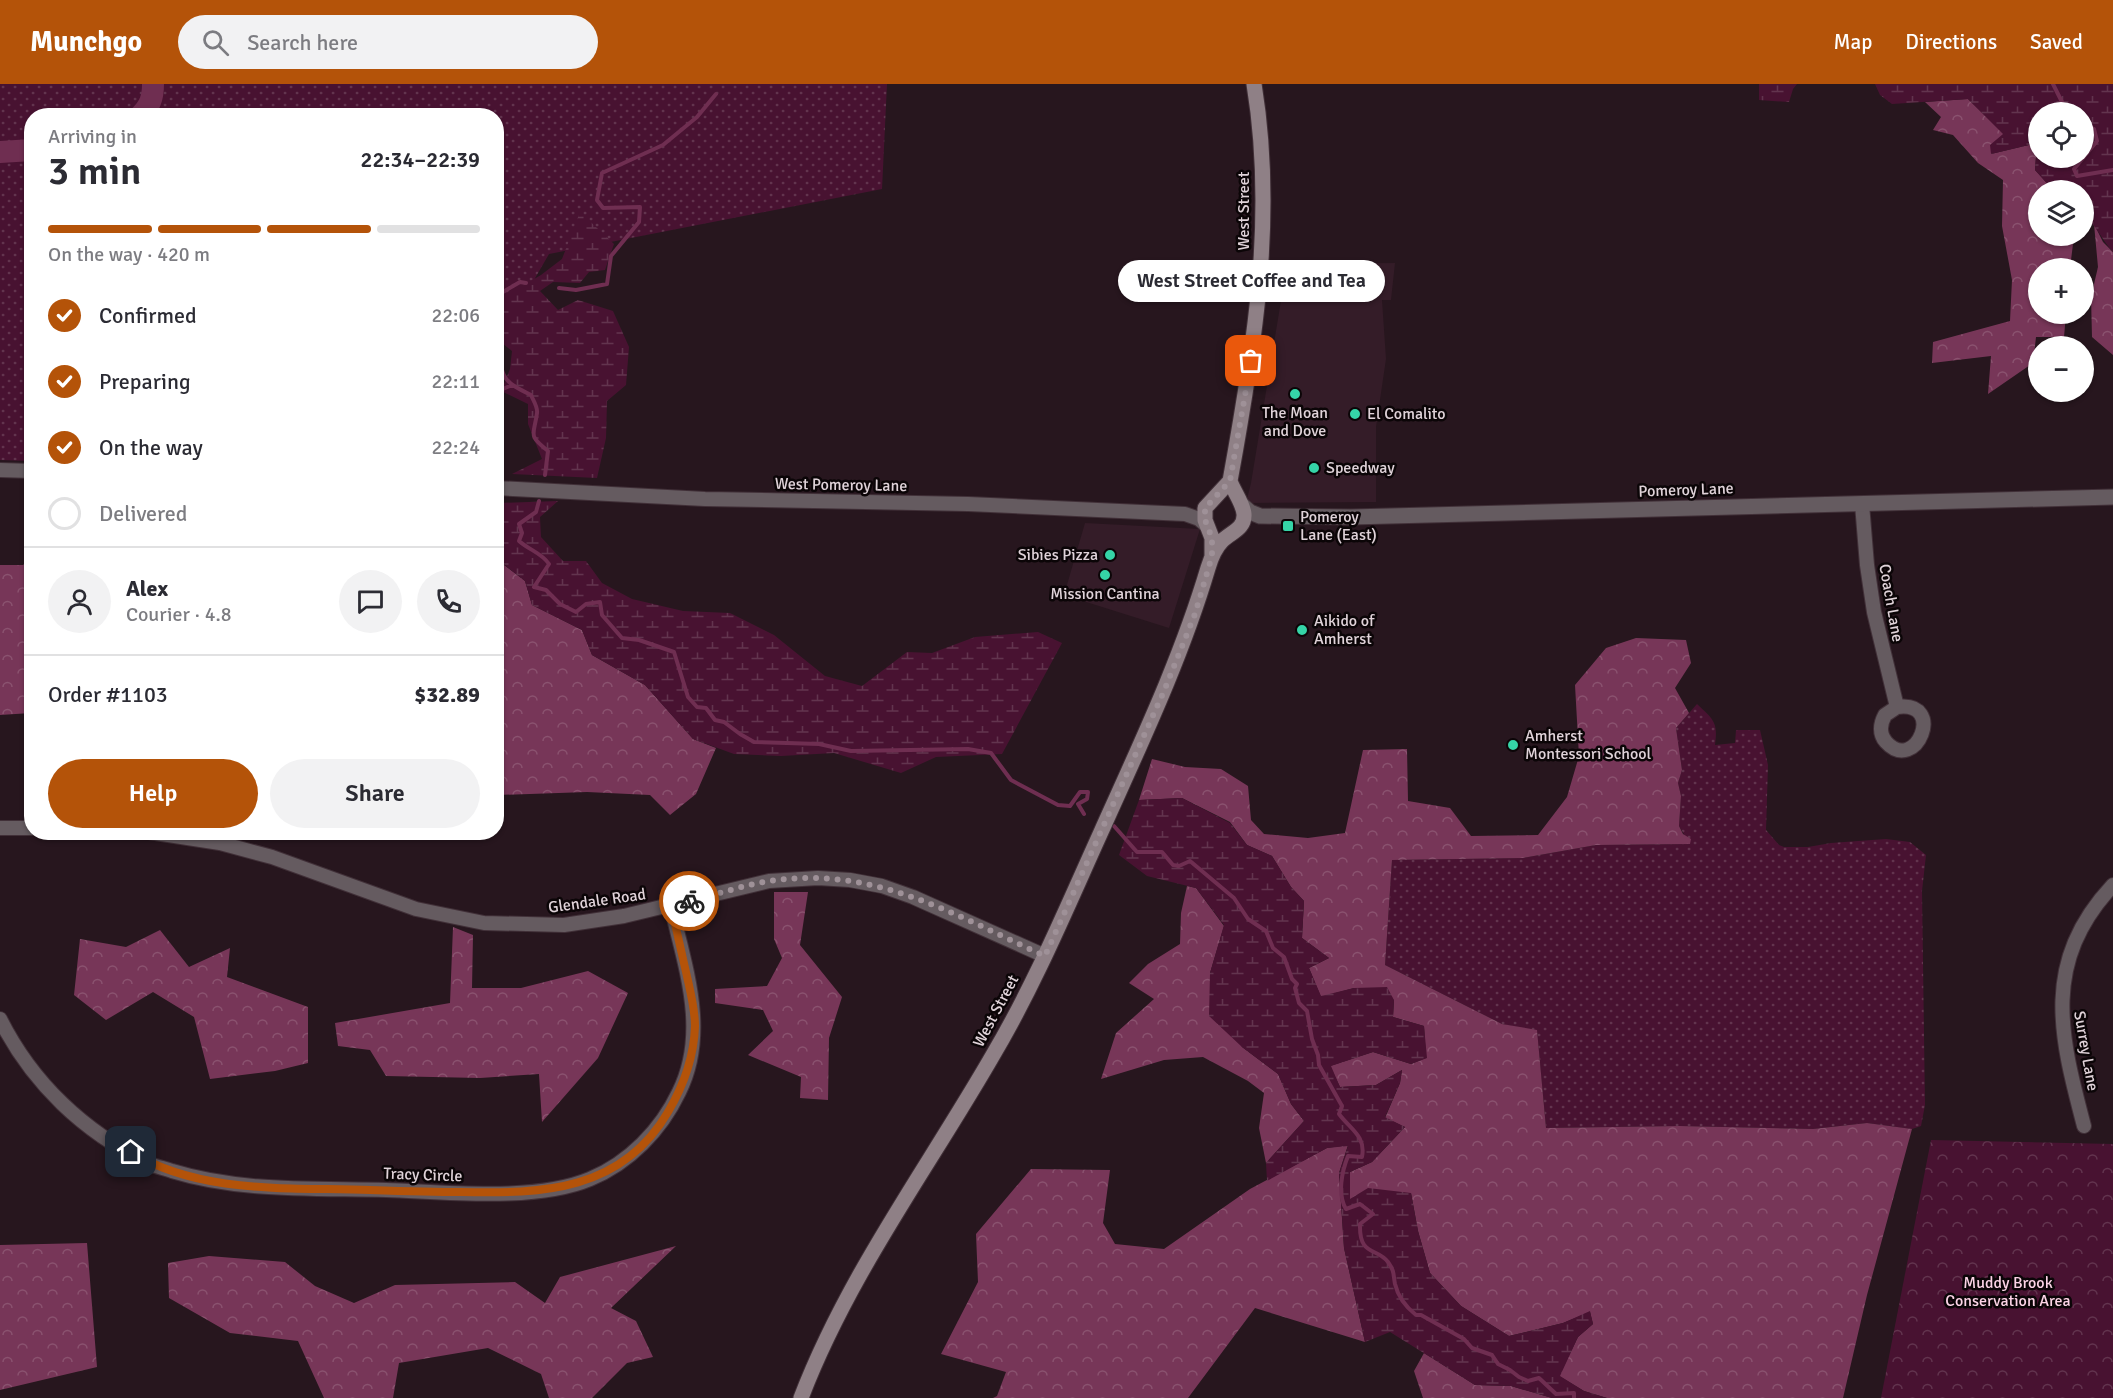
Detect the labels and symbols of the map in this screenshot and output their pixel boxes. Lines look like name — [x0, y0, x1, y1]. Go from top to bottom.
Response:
street label: West Street — [1234, 171, 1254, 250]
callout: West Street Coffee and Tea — [1118, 259, 1384, 301]
pin — [1225, 335, 1276, 386]
marker: The Moan and Dove — [1288, 387, 1302, 401]
place label: The Moan and Dove — [1262, 403, 1328, 441]
place label: El Comalito — [1367, 404, 1446, 424]
marker: El Comalito — [1348, 407, 1362, 421]
place label: Speedway — [1326, 458, 1395, 478]
marker: Speedway — [1307, 461, 1321, 475]
street label: West Pomeroy Lane — [775, 474, 907, 496]
street label: Pomeroy Lane — [1638, 478, 1734, 502]
place label: Pomeroy Lane (East) — [1300, 507, 1377, 545]
marker: Pomeroy Lane (East) — [1281, 519, 1295, 533]
place label: Sibies Pizza — [1018, 545, 1098, 565]
marker: Sibies Pizza — [1103, 548, 1117, 562]
street label: Coach Lane — [1874, 562, 1908, 644]
marker: Mission Cantina — [1098, 568, 1112, 582]
place label: Mission Cantina — [1050, 584, 1160, 604]
place label: Aikido of Amherst — [1314, 611, 1375, 649]
marker: Aikido of Amherst — [1295, 623, 1309, 637]
place label: Amherst Montessori School — [1525, 726, 1652, 764]
marker: Amherst Montessori School — [1506, 738, 1520, 752]
courier — [659, 871, 719, 931]
street label: Glendale Road — [547, 884, 647, 918]
street label: West Street — [969, 971, 1024, 1050]
street label: Surrey Lane — [2069, 1009, 2103, 1093]
pin — [105, 1126, 156, 1177]
street label: Tracy Circle — [383, 1164, 463, 1186]
park label: Muddy Brook Conservation Area — [1945, 1273, 2071, 1311]

